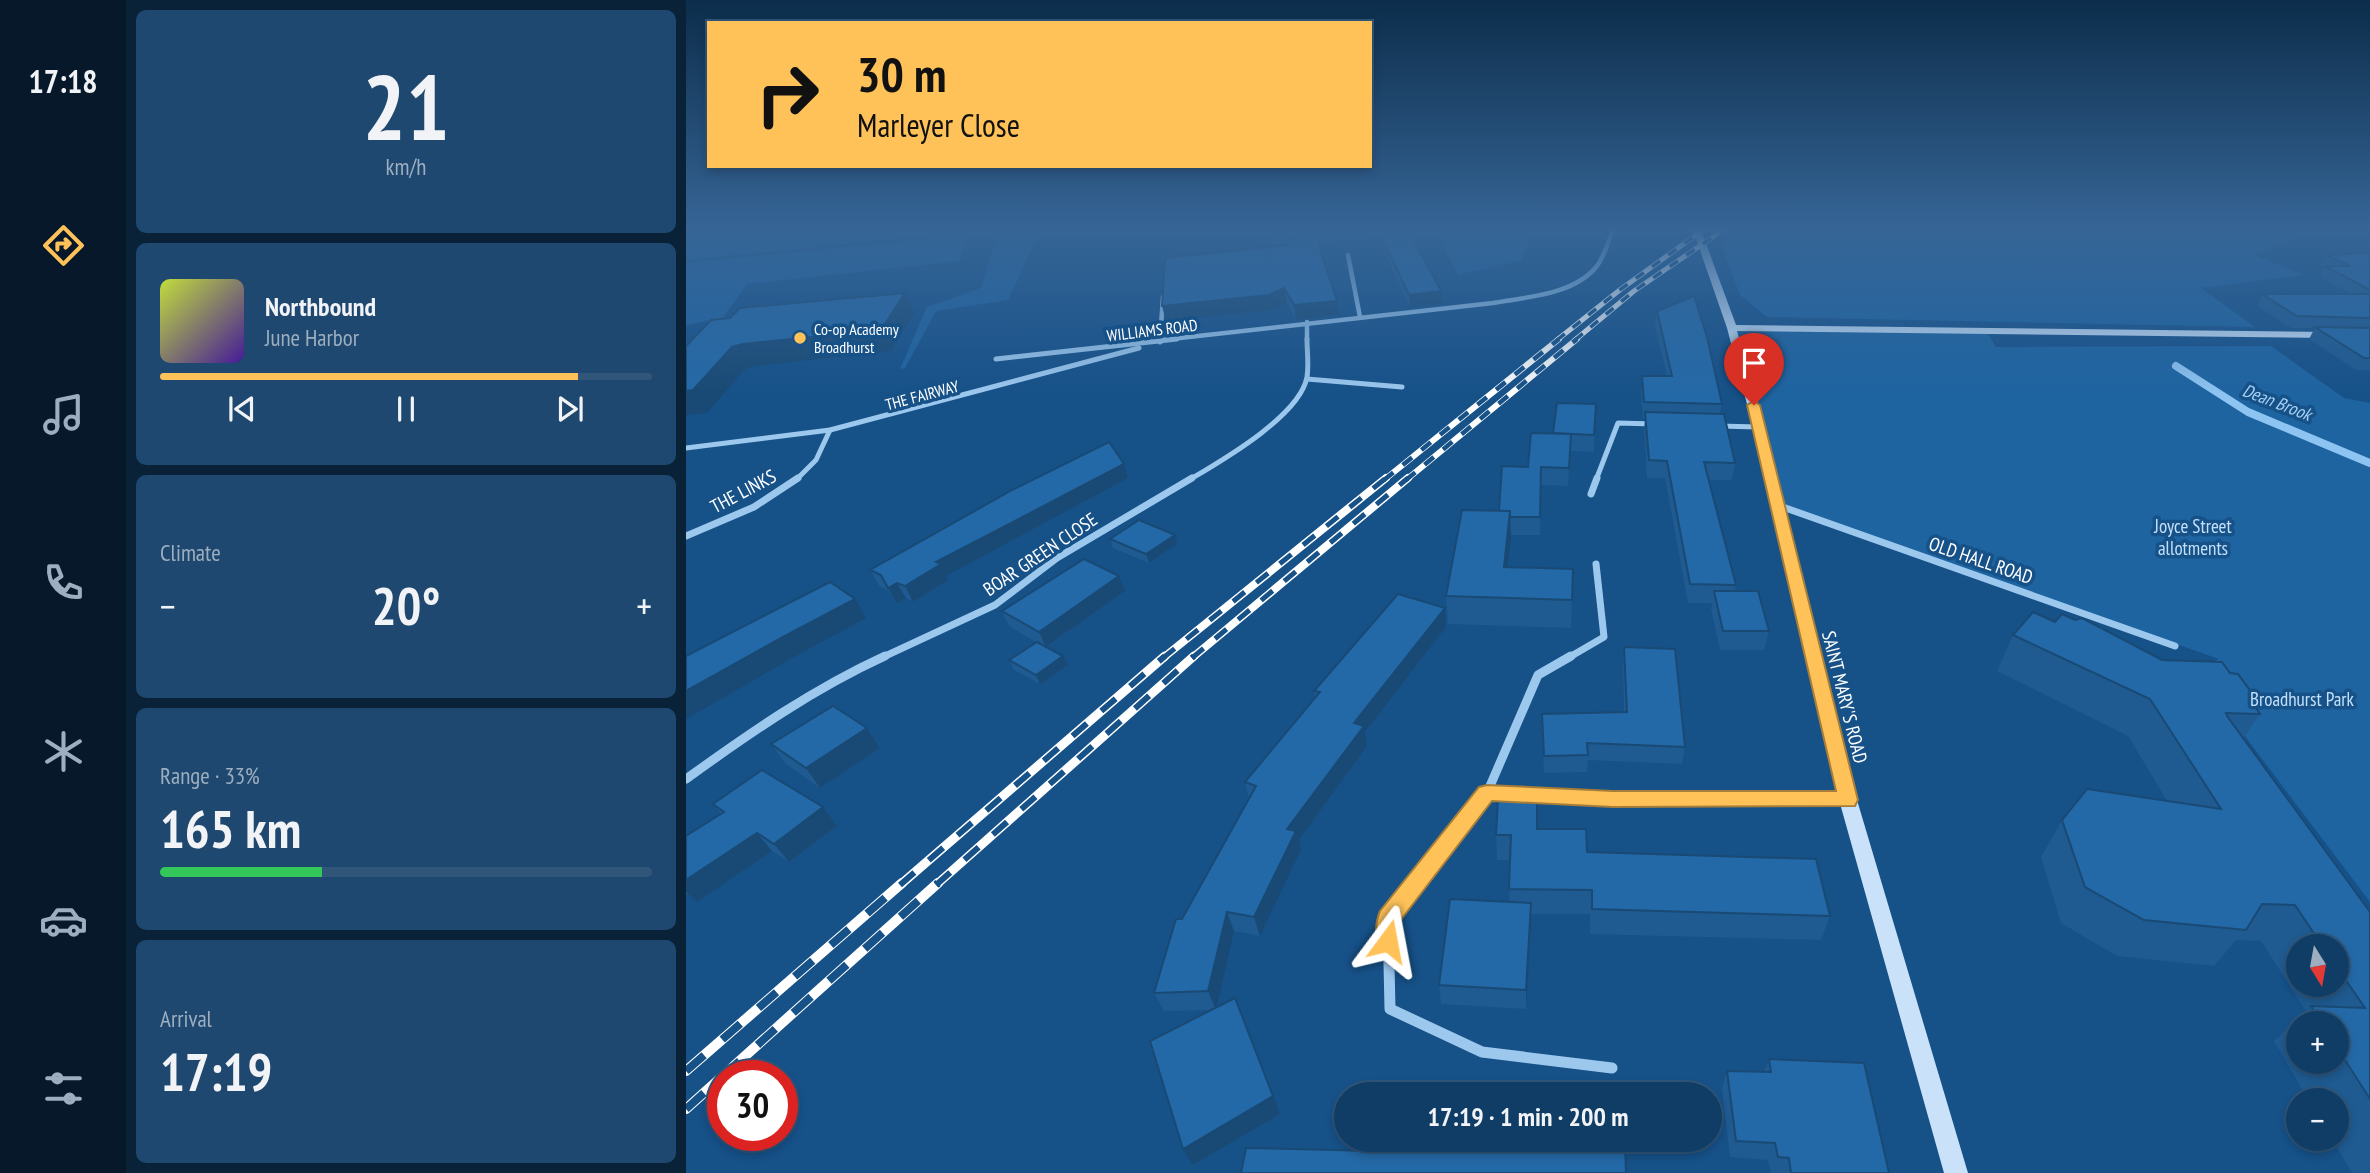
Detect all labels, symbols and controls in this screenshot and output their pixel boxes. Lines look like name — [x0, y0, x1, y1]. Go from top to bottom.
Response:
text: 30 m — [857, 42, 946, 106]
text: 21 — [363, 47, 450, 165]
icon: right — [742, 49, 833, 140]
text: 17:18 — [28, 60, 98, 102]
text: Marleyer Close — [857, 104, 1020, 146]
text: km/h — [386, 152, 426, 181]
icon: directions — [39, 221, 88, 270]
text: Northbound — [265, 290, 376, 323]
street label: WILLIAMS ROAD — [1106, 315, 1198, 345]
place label: Co-op Academy Broadhurst — [814, 319, 899, 357]
text: June Harbor — [265, 323, 359, 352]
marker: Co-op Academy Broadhurst — [792, 330, 808, 346]
pin — [1724, 333, 1784, 405]
icon: arrive — [1735, 344, 1773, 382]
street label: THE FAIRWAY — [883, 375, 962, 414]
water label: Dean Brook — [2239, 378, 2316, 426]
icon: music — [39, 390, 88, 439]
icon: previous — [223, 390, 261, 428]
icon: pause — [387, 390, 425, 428]
icon: next — [551, 390, 589, 428]
street label: THE LINKS — [706, 464, 780, 518]
street label: BOAR GREEN CLOSE — [978, 507, 1102, 601]
park label: Joyce Street allotments — [2153, 514, 2232, 560]
street label: OLD HALL ROAD — [1926, 531, 2036, 589]
text: Climate — [160, 538, 221, 567]
icon: phone — [39, 558, 88, 607]
text: 20° — [372, 572, 440, 639]
text: − — [160, 581, 176, 630]
text: + — [636, 581, 652, 630]
street label: SAINT MARY'S ROAD — [1817, 628, 1873, 766]
park label: Broadhurst Park — [2250, 687, 2355, 711]
icon: climate — [39, 727, 88, 776]
text: Range · 33% — [160, 761, 260, 790]
text: 165 km — [160, 795, 301, 862]
icon: car — [39, 896, 88, 945]
position arrow — [1351, 904, 1425, 978]
north arrow — [2286, 934, 2348, 998]
map controls — [2286, 934, 2349, 1151]
text: Arrival — [160, 1004, 212, 1033]
button: + — [2286, 1011, 2349, 1074]
text: 17:19 — [160, 1038, 272, 1105]
speed limit sign: 30 — [707, 1060, 798, 1151]
icon: filters — [39, 1064, 88, 1113]
button: − — [2286, 1088, 2349, 1151]
text: 17:19 · 1 min · 200 m — [1428, 1100, 1628, 1133]

